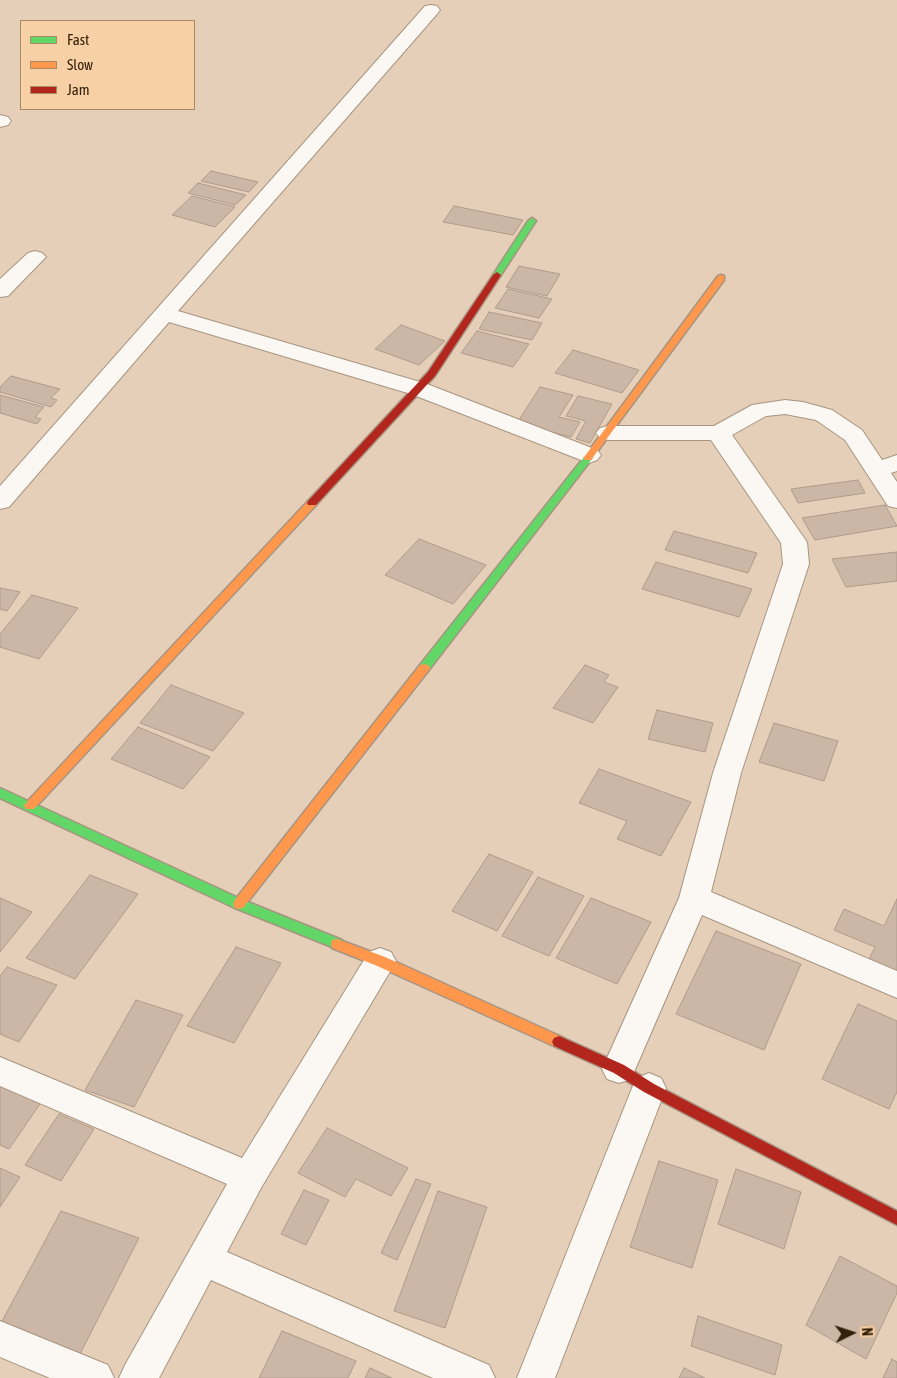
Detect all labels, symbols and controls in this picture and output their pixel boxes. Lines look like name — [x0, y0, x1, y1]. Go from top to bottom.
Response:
legend — [20, 20, 195, 110]
text: Fast — [67, 31, 89, 48]
text: Slow — [67, 56, 93, 73]
text: Jam — [67, 81, 90, 98]
north arrow — [827, 1308, 877, 1358]
text: N — [859, 1327, 875, 1337]

